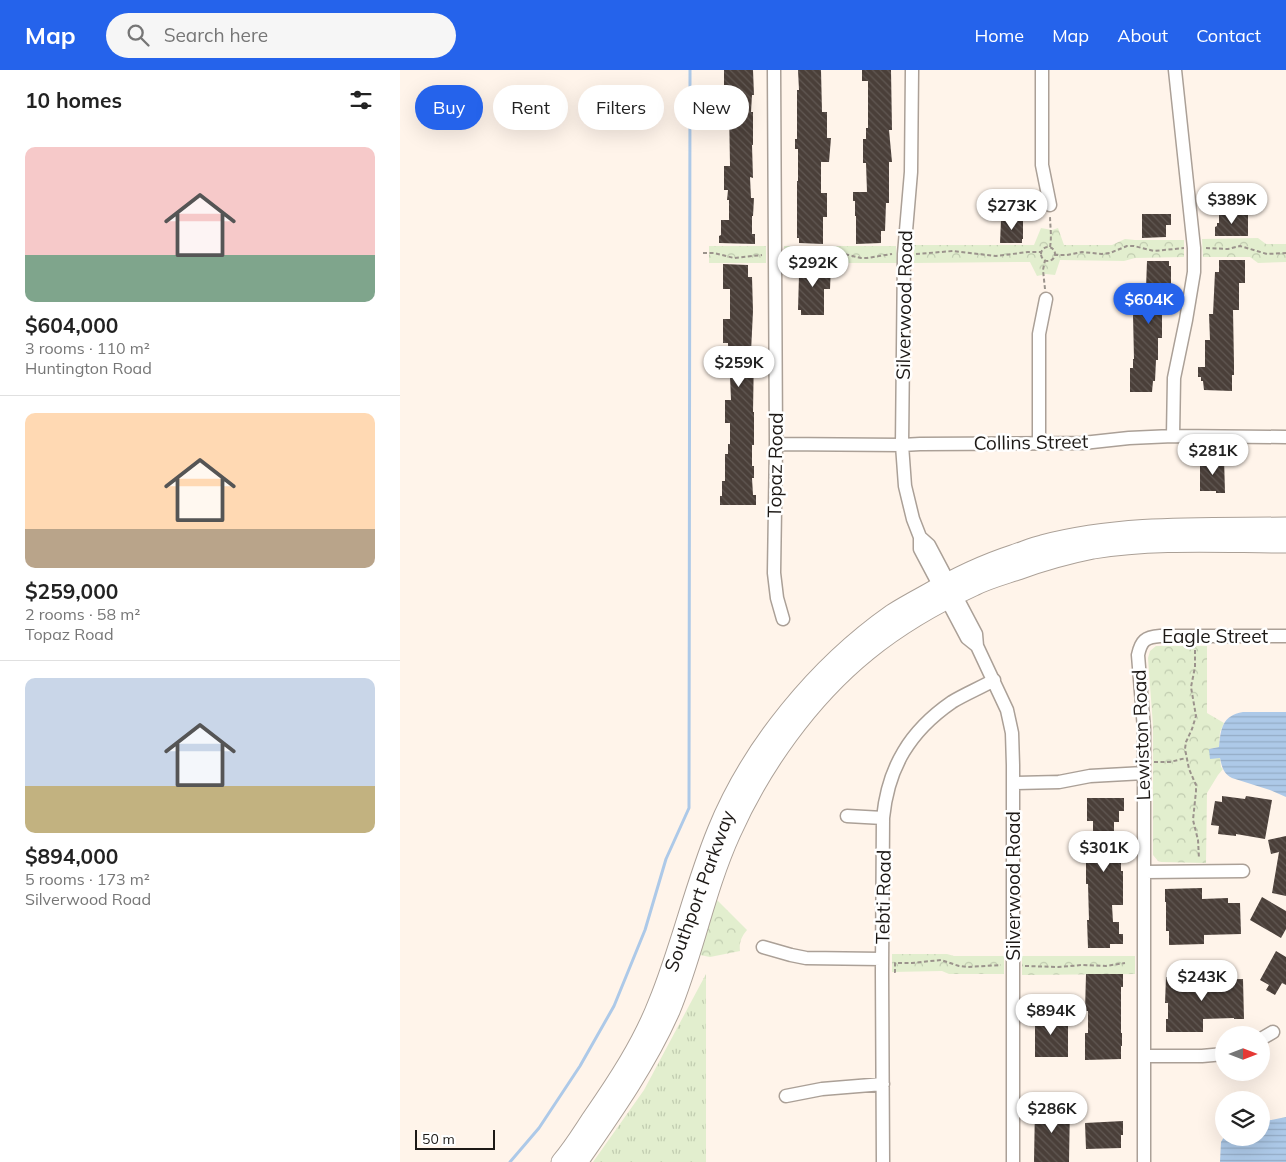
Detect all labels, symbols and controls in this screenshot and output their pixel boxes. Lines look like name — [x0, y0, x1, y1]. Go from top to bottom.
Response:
search box — [106, 13, 456, 58]
text: Map — [25, 20, 76, 50]
icon: search — [124, 21, 152, 49]
text: Search here — [164, 23, 268, 47]
text: Home — [974, 24, 1024, 47]
text: Map — [1052, 24, 1089, 47]
text: About — [1117, 24, 1168, 47]
text: Contact — [1196, 24, 1261, 47]
chip: Buy — [415, 85, 483, 130]
chip: Rent — [493, 85, 568, 130]
chip: Filters — [578, 85, 664, 130]
chip: New — [674, 85, 749, 130]
icon: filters — [347, 86, 375, 114]
text: 10 homes — [25, 87, 122, 113]
icon: home — [155, 180, 245, 270]
pin: $389K — [1197, 182, 1267, 225]
pin: $273K — [977, 189, 1047, 231]
text: $389K — [1207, 189, 1257, 209]
text: $273K — [987, 195, 1037, 215]
street label: Silverwood Road — [891, 230, 917, 380]
pin: $292K — [778, 246, 848, 288]
text: $292K — [788, 252, 838, 272]
pin: $604K — [1114, 282, 1184, 325]
text: $604K — [1124, 289, 1174, 309]
text: $604,000 — [25, 312, 118, 338]
text: 3 rooms · 110 m² — [25, 338, 150, 358]
pin: $259K — [704, 346, 774, 388]
text: $259K — [714, 352, 764, 372]
text: Huntington Road — [25, 358, 152, 378]
street label: Topaz Road — [762, 412, 788, 518]
street label: Collins Street — [973, 429, 1089, 455]
pin: $281K — [1178, 434, 1248, 476]
text: $281K — [1188, 440, 1238, 460]
icon: home — [155, 445, 245, 535]
text: $259,000 — [25, 578, 118, 604]
text: 2 rooms · 58 m² — [25, 604, 140, 624]
text: Topaz Road — [25, 624, 113, 644]
street label: Eagle Street — [1162, 624, 1268, 648]
street label: Lewiston Road — [1127, 669, 1155, 801]
icon: home — [155, 710, 245, 800]
street label: Southport Parkway — [659, 807, 739, 975]
street label: Silverwood Road — [1001, 811, 1025, 961]
pin: $301K — [1069, 830, 1139, 873]
text: $301K — [1079, 837, 1129, 857]
text: $894,000 — [25, 843, 118, 869]
street label: Tebti Road — [870, 850, 896, 944]
text: 5 rooms · 173 m² — [25, 869, 150, 889]
text: Silverwood Road — [25, 889, 151, 909]
pin: $243K — [1167, 960, 1237, 1002]
text: $243K — [1177, 966, 1227, 986]
pin: $894K — [1016, 994, 1086, 1036]
text: $894K — [1026, 1000, 1076, 1020]
north arrow — [1215, 1026, 1270, 1081]
map controls — [1215, 1026, 1270, 1146]
button: layers — [1215, 1091, 1270, 1146]
pin: $286K — [1017, 1092, 1087, 1134]
text: $286K — [1027, 1098, 1077, 1118]
scale bar — [415, 1127, 495, 1150]
text: 50 m — [422, 1130, 455, 1148]

